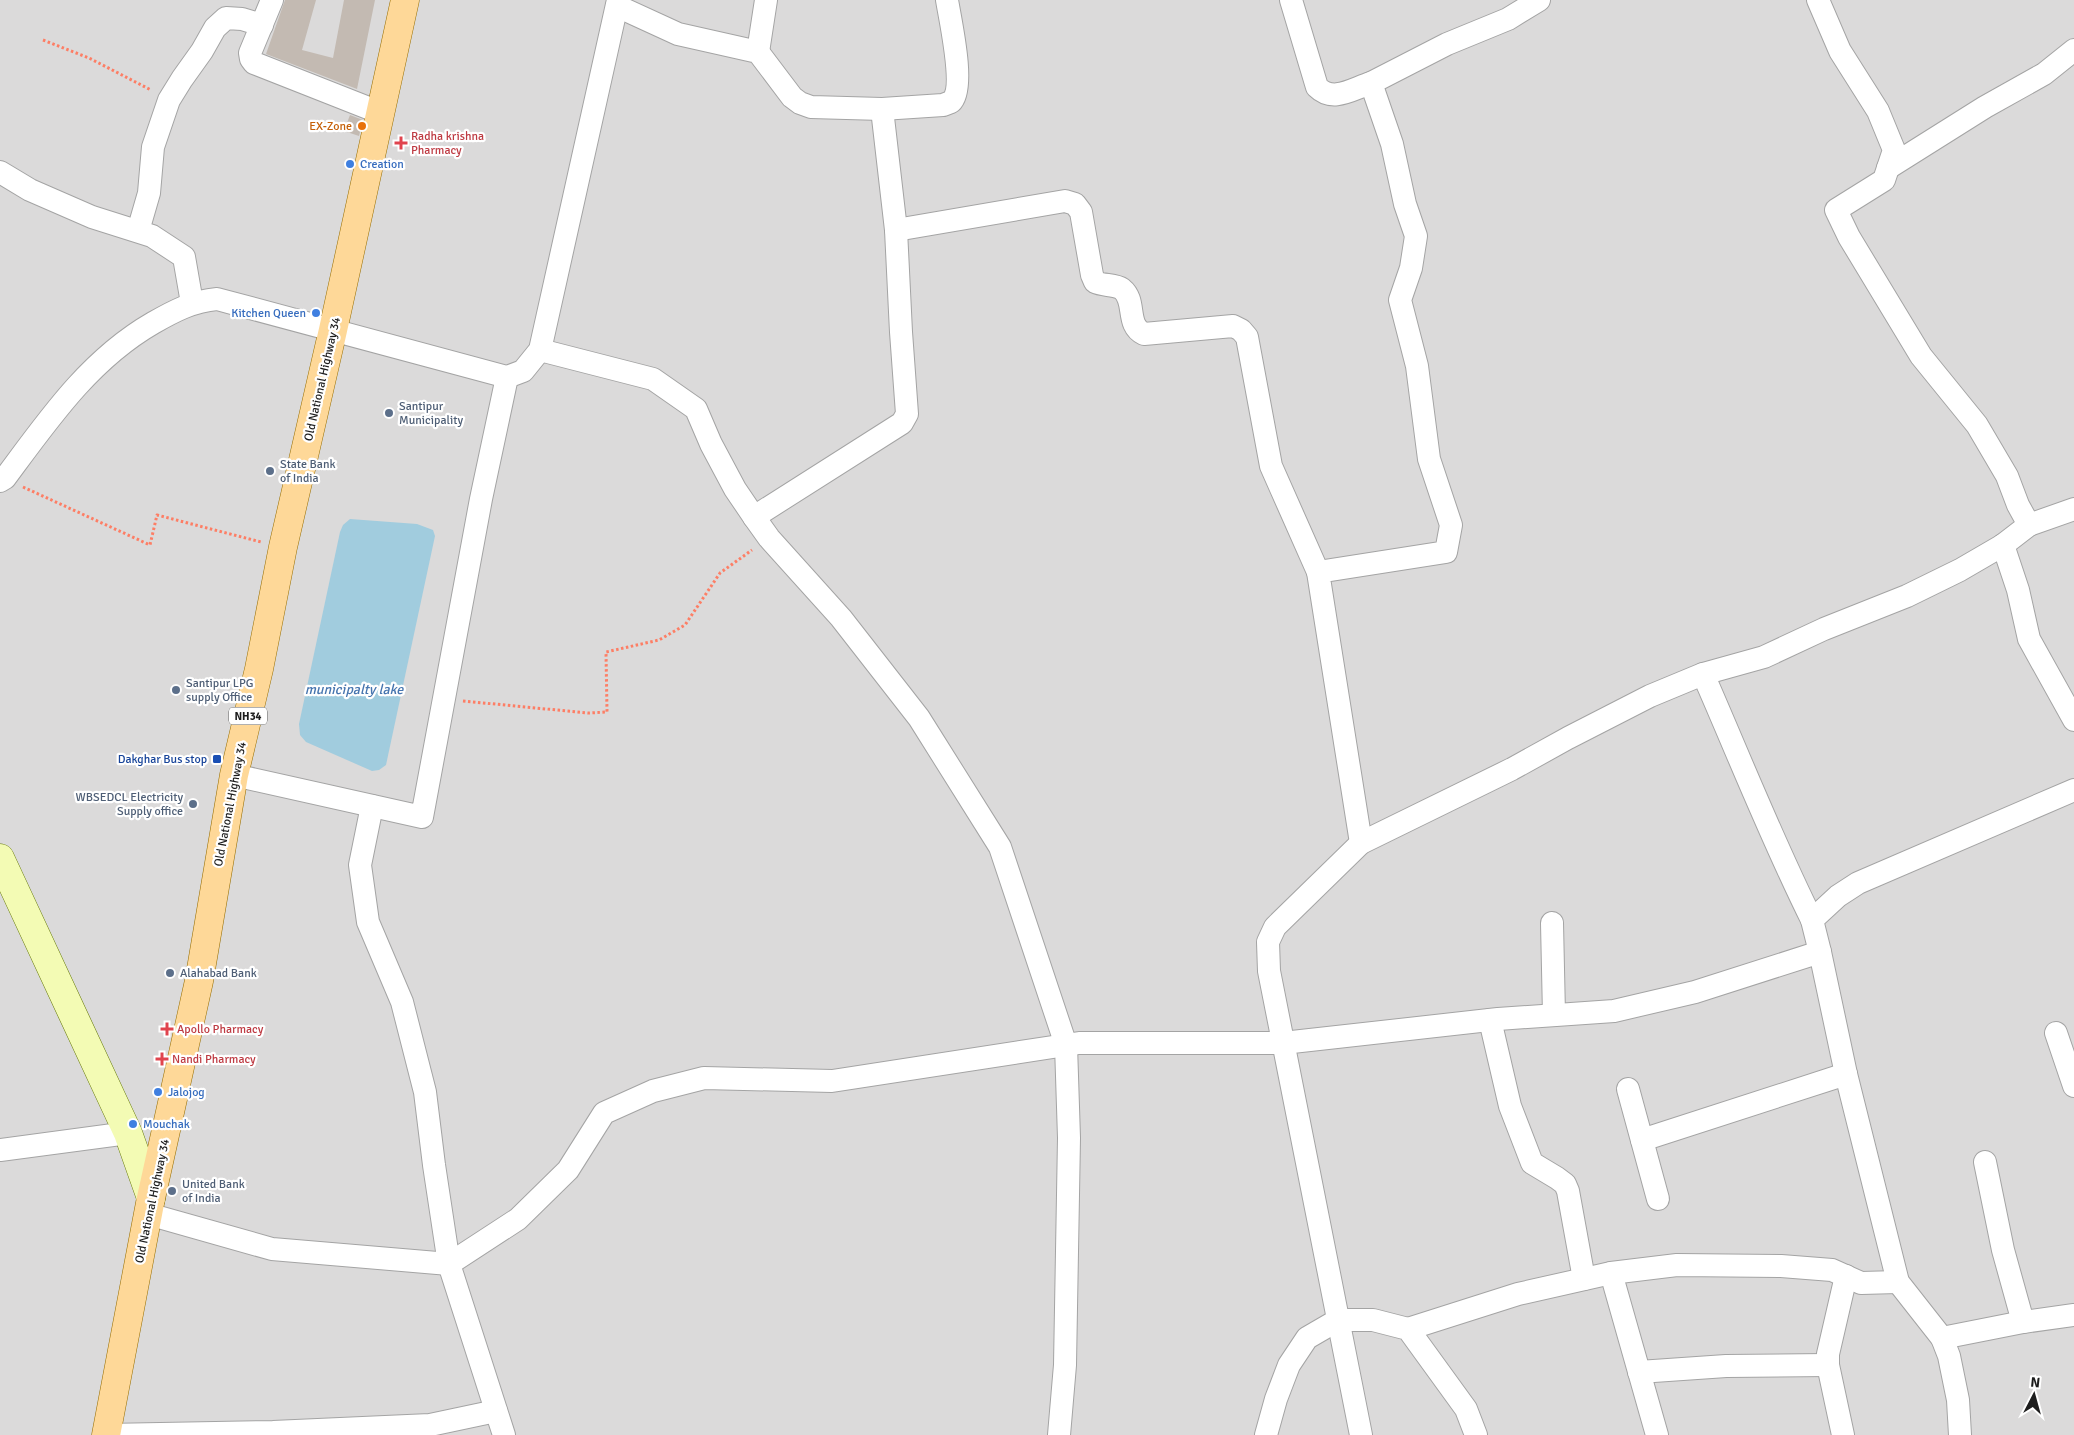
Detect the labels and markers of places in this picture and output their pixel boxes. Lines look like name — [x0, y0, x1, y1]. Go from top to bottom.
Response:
place label: EX-Zone — [309, 119, 352, 134]
marker: EX-Zone — [356, 120, 368, 132]
place label: Radha krishna Pharmacy — [411, 129, 484, 158]
marker: Radha krishna Pharmacy — [395, 137, 407, 149]
place label: Creation — [360, 157, 404, 172]
marker: Creation — [344, 158, 356, 170]
place label: Kitchen Queen — [231, 306, 306, 321]
marker: Kitchen Queen — [310, 307, 322, 319]
place label: Santipur Municipality — [399, 399, 463, 428]
marker: Santipur Municipality — [383, 407, 395, 419]
place label: State Bank of India — [280, 457, 335, 486]
marker: State Bank of India — [264, 465, 276, 477]
place label: Santipur LPG supply Office — [186, 676, 254, 705]
marker: Santipur LPG supply Office — [170, 684, 182, 696]
place label: Dakghar Bus stop — [118, 752, 207, 767]
marker: Dakghar Bus stop — [211, 753, 223, 765]
place label: WBSEDCL Electricity Supply office — [76, 790, 183, 819]
marker: WBSEDCL Electricity Supply office — [187, 798, 199, 810]
place label: Alahabad Bank — [180, 966, 257, 981]
marker: Alahabad Bank — [164, 967, 176, 979]
place label: Apollo Pharmacy — [177, 1022, 264, 1037]
marker: Apollo Pharmacy — [161, 1023, 173, 1035]
place label: Nandi Pharmacy — [172, 1052, 256, 1067]
marker: Nandi Pharmacy — [156, 1053, 168, 1065]
place label: Jalojog — [168, 1085, 205, 1100]
marker: Jalojog — [152, 1086, 164, 1098]
place label: Mouchak — [143, 1117, 190, 1132]
marker: Mouchak — [127, 1118, 139, 1130]
place label: United Bank of India — [182, 1177, 245, 1206]
marker: United Bank of India — [166, 1185, 178, 1197]

